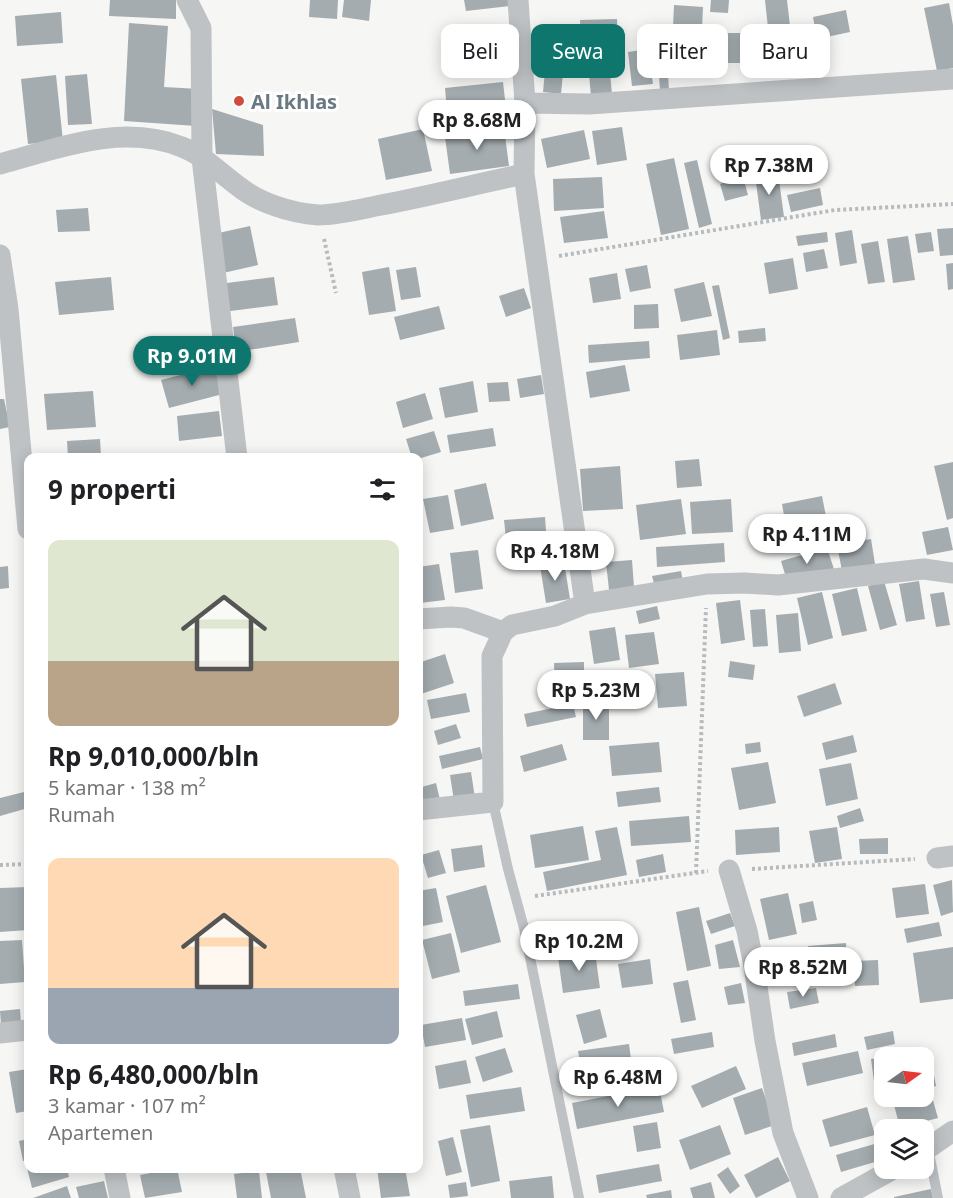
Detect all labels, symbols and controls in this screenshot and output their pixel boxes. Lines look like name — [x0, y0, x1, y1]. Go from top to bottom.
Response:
chip: Beli — [441, 24, 519, 78]
chip: Sewa — [531, 24, 625, 78]
chip: Filter — [637, 24, 728, 78]
chip: Baru — [740, 24, 830, 78]
place label: Al Ikhlas — [251, 88, 337, 115]
marker: Al Ikhlas — [232, 94, 246, 108]
pin: Rp 8.68M — [415, 100, 539, 151]
text: Rp 8.68M — [432, 106, 522, 133]
pin: Rp 7.38M — [707, 145, 831, 196]
text: Rp 7.38M — [724, 151, 814, 178]
pin: Rp 9.01M — [130, 336, 254, 387]
text: Rp 9.01M — [147, 342, 237, 369]
text: 9 properti — [48, 471, 176, 507]
icon: filters — [366, 473, 399, 506]
pin: Rp 4.11M — [745, 514, 869, 565]
text: Rp 4.11M — [762, 520, 852, 547]
pin: Rp 4.18M — [493, 531, 617, 582]
text: Rp 4.18M — [510, 537, 600, 564]
icon: home — [170, 579, 278, 687]
pin: Rp 5.23M — [534, 670, 658, 721]
text: Rp 5.23M — [551, 676, 641, 703]
text: Rp 9,010,000/bln — [48, 738, 259, 774]
text: 5 kamar · 138 m² — [48, 774, 206, 801]
text: Rumah — [48, 801, 115, 828]
icon: home — [170, 897, 278, 1005]
pin: Rp 10.2M — [517, 921, 641, 972]
text: Rp 10.2M — [534, 927, 624, 954]
pin: Rp 8.52M — [741, 947, 865, 998]
text: Rp 8.52M — [758, 953, 848, 980]
north arrow — [874, 1047, 934, 1107]
map controls — [874, 1047, 934, 1179]
text: Rp 6,480,000/bln — [48, 1056, 259, 1092]
pin: Rp 6.48M — [556, 1057, 680, 1108]
text: Rp 6.48M — [573, 1063, 663, 1090]
text: 3 kamar · 107 m² — [48, 1092, 206, 1119]
text: Apartemen — [48, 1119, 153, 1146]
button: layers — [874, 1119, 934, 1179]

